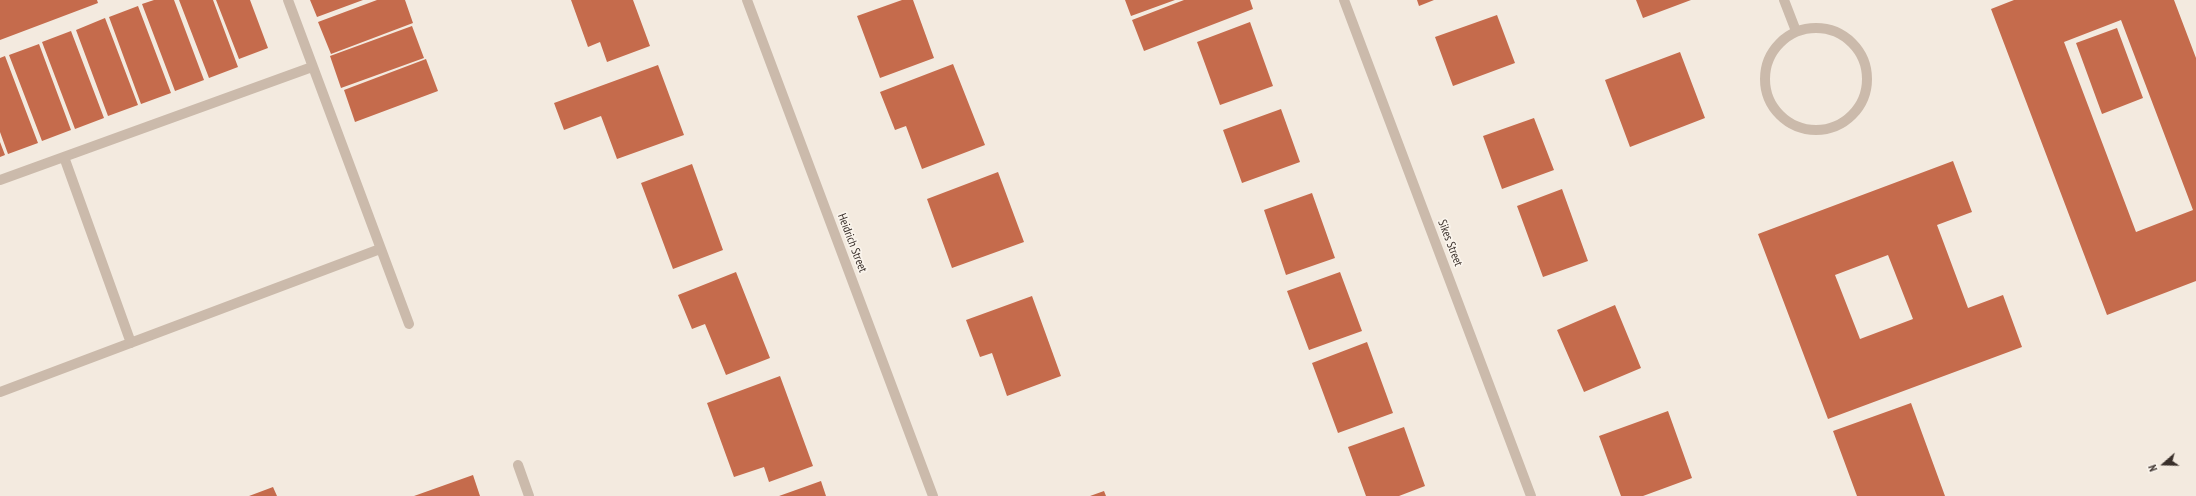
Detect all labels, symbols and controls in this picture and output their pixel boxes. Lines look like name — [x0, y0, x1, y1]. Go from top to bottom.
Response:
street label: Heidrich Street — [834, 211, 870, 275]
street label: Sikes Street — [1435, 218, 1465, 268]
north arrow — [2144, 444, 2184, 484]
text: N — [2145, 463, 2160, 473]

